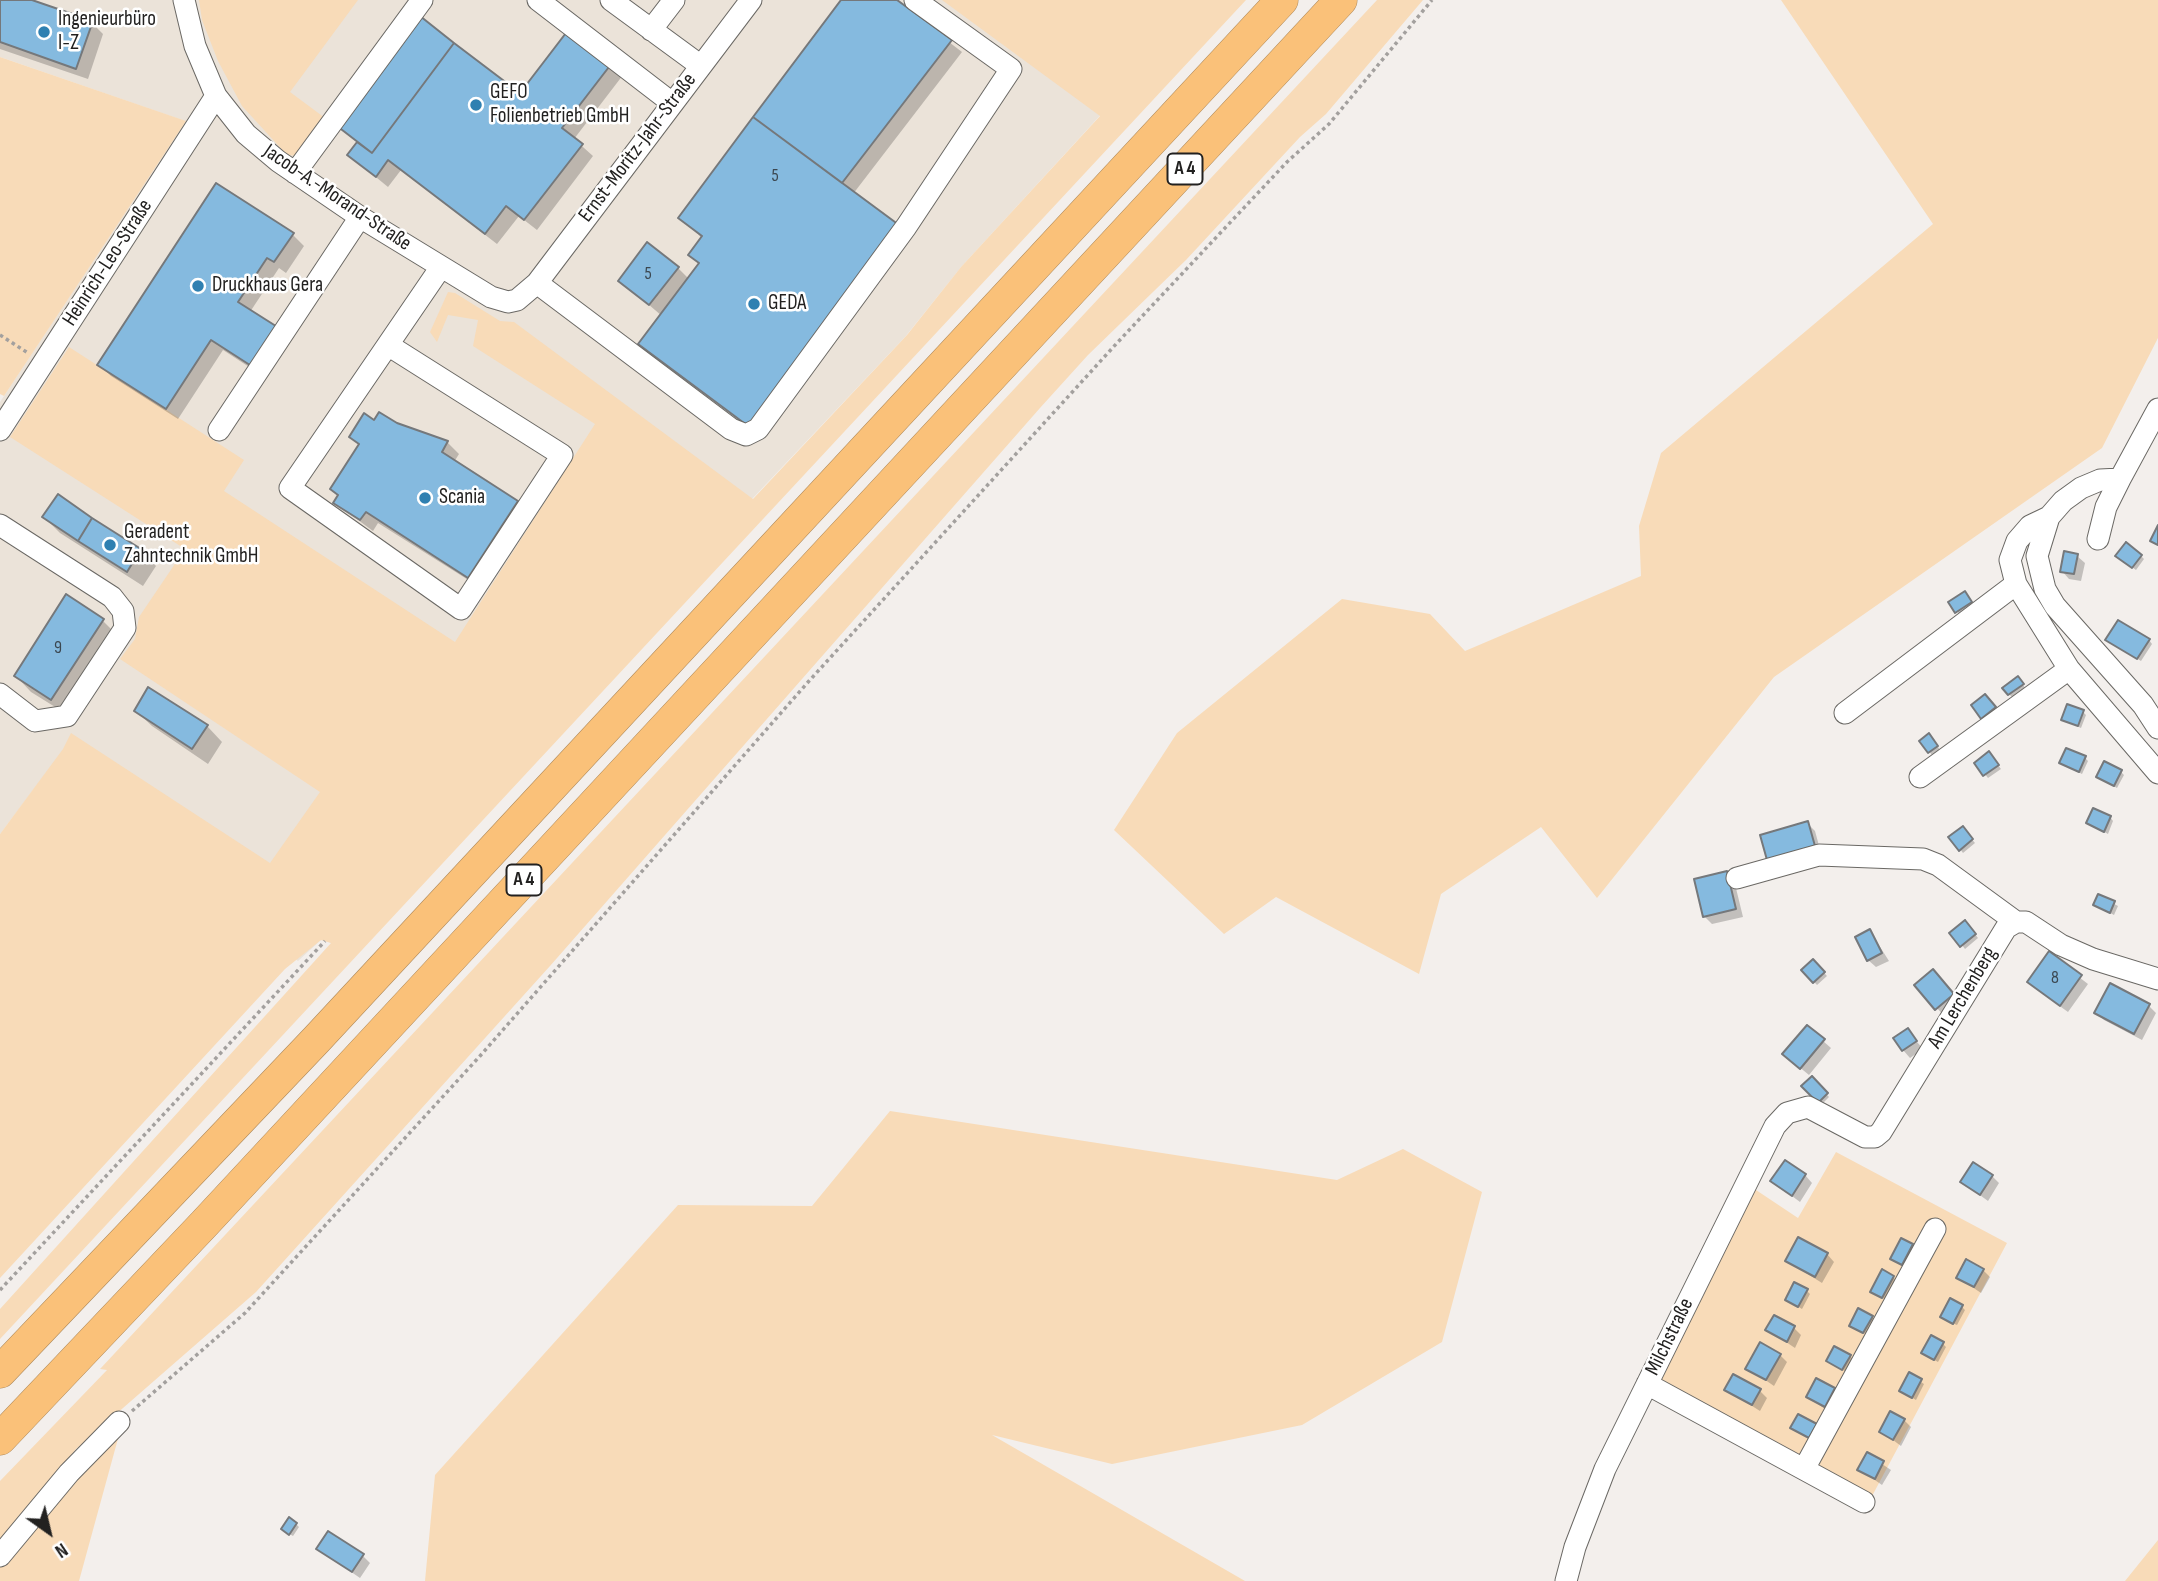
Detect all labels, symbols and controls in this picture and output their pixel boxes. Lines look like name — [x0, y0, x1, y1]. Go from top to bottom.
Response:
place label: Ingenieurbüro I-Z — [58, 7, 156, 57]
marker: Ingenieurbüro I-Z — [36, 24, 52, 40]
street label: Ernst-Moritz-Jahr-Straße — [574, 69, 702, 227]
place label: GEFO Folienbetrieb GmbH — [490, 80, 629, 130]
marker: GEFO Folienbetrieb GmbH — [468, 97, 484, 113]
street label: Jacob-A.-Morand-Straße — [258, 139, 416, 257]
road number: A 4 — [1168, 154, 1202, 184]
house number: 5 — [771, 165, 779, 187]
street label: Heinrich-Leo-Straße — [58, 195, 158, 331]
house number: 5 — [644, 263, 652, 285]
place label: Druckhaus Gera — [212, 273, 323, 299]
marker: Druckhaus Gera — [190, 278, 206, 294]
place label: GEDA — [768, 291, 806, 317]
marker: GEDA — [746, 296, 762, 312]
place label: Scania — [439, 485, 485, 511]
marker: Scania — [417, 490, 433, 506]
place label: Geradent Zahntechnik GmbH — [124, 520, 258, 570]
marker: Geradent Zahntechnik GmbH — [102, 537, 118, 553]
house number: 9 — [54, 637, 62, 659]
road number: A 4 — [506, 864, 542, 895]
street label: Am Lerchenberg — [1923, 943, 2003, 1053]
house number: 8 — [2051, 967, 2059, 989]
street label: Milchstraße — [1641, 1294, 1699, 1380]
north arrow — [14, 1497, 84, 1567]
text: N — [50, 1537, 72, 1562]

